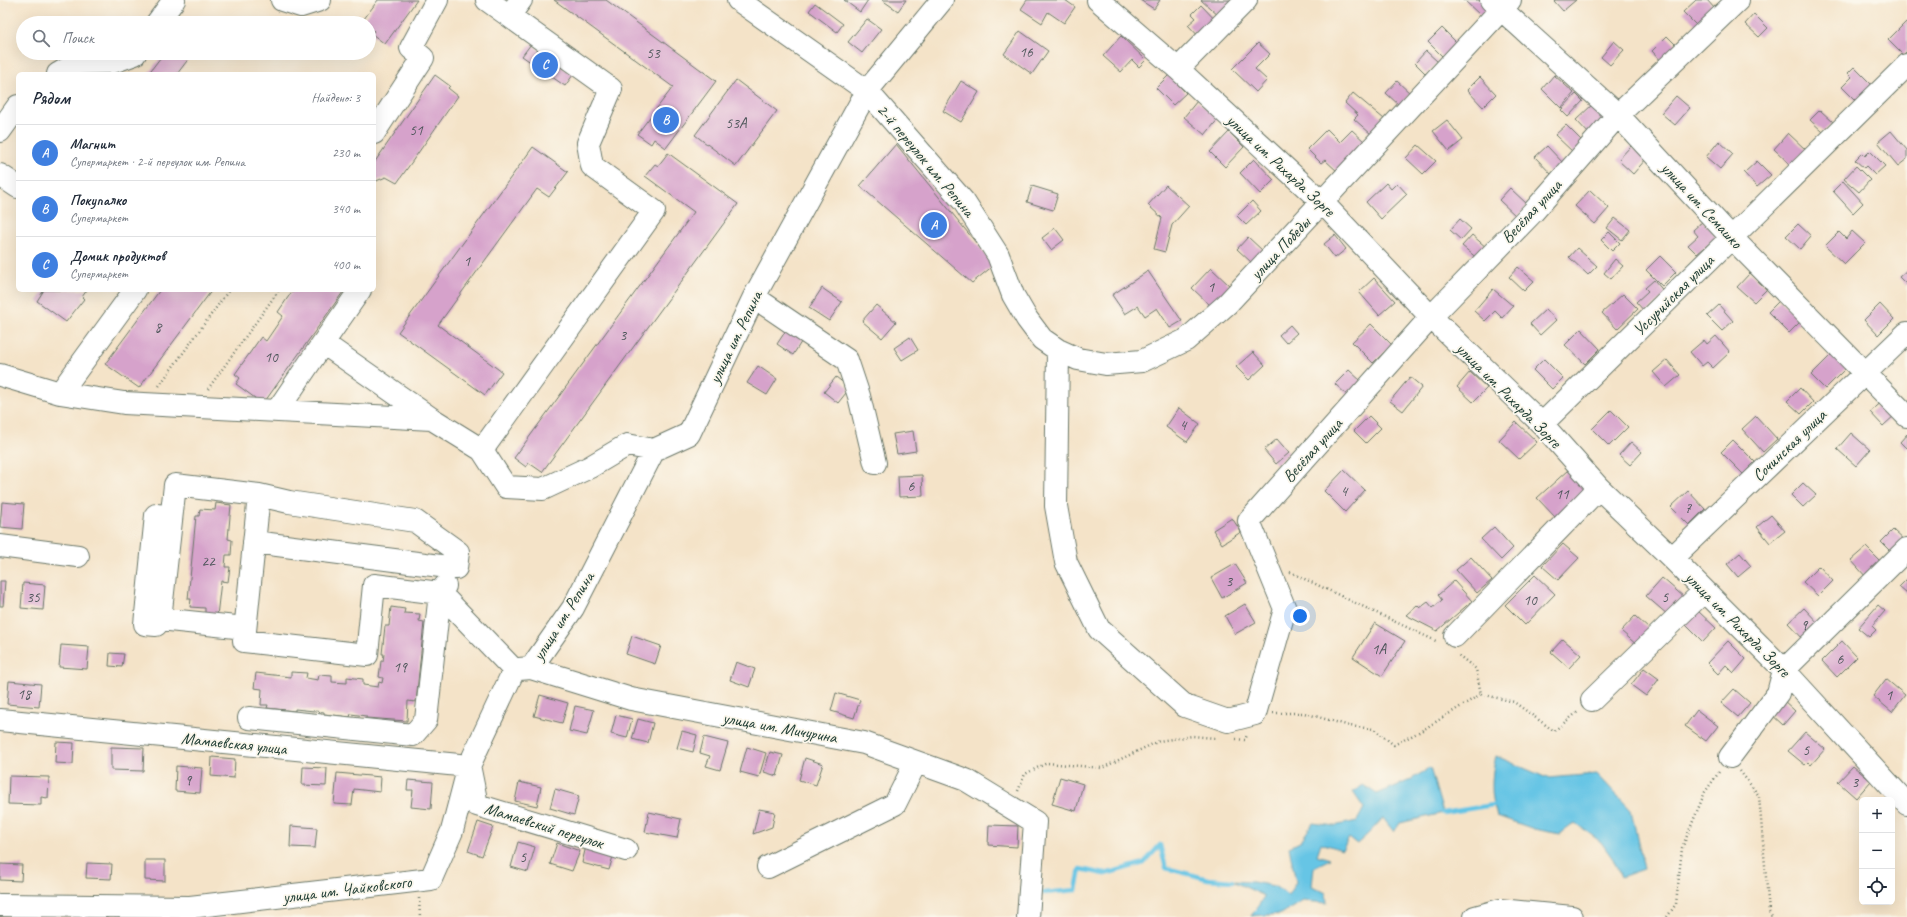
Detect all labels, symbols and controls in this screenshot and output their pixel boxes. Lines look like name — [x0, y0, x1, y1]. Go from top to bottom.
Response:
search box — [16, 16, 376, 60]
icon: search — [30, 27, 52, 49]
text: Поиск — [62, 29, 94, 48]
house number: 16 — [1019, 43, 1034, 62]
house number: 53 — [646, 44, 661, 63]
pin: C — [532, 50, 558, 80]
text: Рядом — [32, 88, 70, 109]
text: Найдено: 3 — [312, 90, 360, 106]
street label: 2-й переулок им. Репина — [872, 99, 980, 223]
pin: B — [653, 105, 679, 135]
street label: улица им. Рихарда Зорге — [1221, 109, 1340, 222]
house number: 53А — [725, 114, 748, 133]
house number: 51 — [409, 121, 424, 140]
text: Магнит — [70, 135, 115, 154]
text: A — [42, 145, 48, 161]
text: 230 m — [332, 145, 360, 161]
text: Супермаркет · 2-й переулок им. Репина — [70, 154, 245, 170]
street label: улица им. Семашко — [1656, 157, 1748, 254]
street label: Весёлая улица — [1497, 174, 1567, 248]
text: Покупалко — [70, 191, 126, 210]
text: B — [42, 201, 48, 217]
text: 340 m — [332, 201, 360, 217]
text: Супермаркет — [70, 210, 128, 226]
pin: A — [921, 210, 947, 240]
street label: улица Победы — [1245, 211, 1316, 285]
text: Домик продуктов — [70, 247, 165, 266]
street label: Уссурийская улица — [1628, 249, 1719, 340]
house number: 1 — [464, 252, 472, 271]
text: C — [42, 257, 48, 273]
text: 400 m — [332, 257, 360, 273]
text: Супермаркет — [70, 266, 128, 282]
house number: 1 — [1208, 278, 1216, 297]
street label: улица им. Репина — [704, 286, 768, 388]
house number: 8 — [155, 318, 163, 337]
house number: 3 — [620, 326, 628, 345]
street label: улица им. Рихарда Зорге — [1451, 337, 1567, 454]
house number: 10 — [264, 348, 279, 367]
street label: Сочинская улица — [1748, 404, 1832, 486]
street label: Весёлая улица — [1278, 413, 1348, 487]
house number: 4 — [1180, 416, 1188, 435]
house number: 6 — [908, 477, 916, 496]
house number: 4 — [1341, 482, 1349, 501]
house number: 11 — [1555, 485, 1570, 504]
house number: 7 — [1685, 499, 1693, 518]
house number: 22 — [201, 552, 216, 571]
street label: улица им. Репина — [527, 566, 600, 665]
street label: улица им. Рихарда Зорге — [1680, 566, 1796, 683]
house number: 3 — [1226, 572, 1234, 591]
house number: 35 — [26, 588, 41, 607]
house number: 5 — [1662, 588, 1670, 607]
house number: 10 — [1523, 591, 1538, 610]
your location — [1290, 606, 1310, 626]
house number: 9 — [1801, 616, 1809, 635]
house number: 1А — [1372, 640, 1388, 659]
house number: 6 — [1837, 650, 1845, 669]
house number: 19 — [393, 658, 408, 677]
house number: 18 — [17, 685, 32, 704]
house number: 1 — [1886, 686, 1894, 705]
street label: улица им. Мичурина — [720, 707, 840, 748]
street label: Мамаевская улица — [180, 728, 289, 760]
house number: 5 — [1803, 741, 1811, 760]
house number: 9 — [185, 771, 193, 790]
house number: 3 — [1852, 773, 1860, 792]
street label: Мамаевский переулок — [482, 797, 607, 854]
map controls — [1859, 797, 1895, 905]
button: + — [1859, 797, 1895, 833]
button: − — [1859, 833, 1895, 869]
house number: 5 — [520, 848, 528, 867]
button: locate — [1859, 869, 1895, 905]
street label: улица им. Чайковского — [281, 871, 414, 908]

